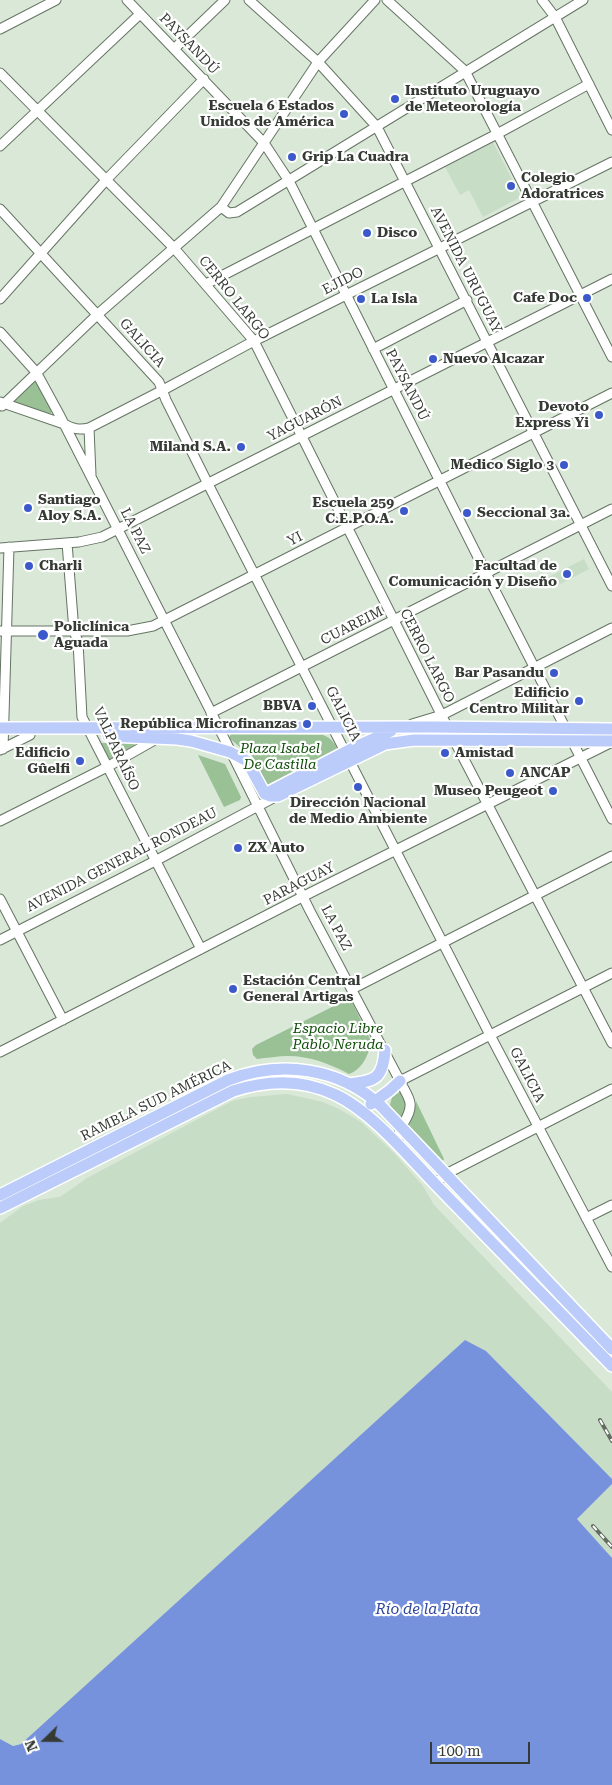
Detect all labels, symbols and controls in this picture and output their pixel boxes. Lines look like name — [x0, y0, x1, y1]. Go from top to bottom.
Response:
street label: PAYSANDÚ — [156, 10, 222, 78]
place label: Instituto Uruguayo de Meteorología — [405, 83, 540, 115]
marker: Instituto Uruguayo de Meteorología — [389, 93, 401, 105]
place label: Escuela 6 Estados Unidos de América — [200, 98, 334, 130]
marker: Escuela 6 Estados Unidos de América — [338, 108, 350, 120]
place label: Grip La Cuadra — [302, 149, 409, 165]
marker: Grip La Cuadra — [286, 151, 298, 163]
place label: Colegio Adoratrices — [521, 170, 604, 202]
marker: Colegio Adoratrices — [505, 180, 517, 192]
street label: AVENIDA URUGUAY — [427, 204, 505, 336]
place label: Disco — [377, 225, 417, 241]
marker: Disco — [361, 227, 373, 239]
street label: CERRO LARGO — [195, 253, 273, 343]
street label: EJIDO — [320, 264, 366, 298]
place label: Cafe Doc — [513, 290, 577, 306]
place label: La Isla — [371, 291, 417, 307]
marker: Cafe Doc — [581, 292, 593, 304]
marker: La Isla — [355, 293, 367, 305]
street label: GALICIA — [116, 315, 168, 371]
street label: PAYSANDÚ — [382, 346, 432, 424]
place label: Nuevo Alcazar — [443, 351, 544, 367]
marker: Nuevo Alcazar — [427, 353, 439, 365]
street label: YAGUARÓN — [265, 393, 345, 445]
place label: Devoto Express Yi — [515, 399, 589, 432]
marker: Devoto Express Yi — [593, 409, 605, 421]
place label: Miland S.A. — [150, 439, 231, 455]
marker: Miland S.A. — [235, 441, 247, 453]
place label: Medico Siglo 3 — [451, 457, 554, 473]
marker: Medico Siglo 3 — [558, 459, 570, 471]
place label: Santiago Aloy S.A. — [38, 492, 102, 524]
place label: Escuela 259 C.E.P.O.A. — [312, 495, 394, 528]
marker: Santiago Aloy S.A. — [22, 502, 34, 514]
street label: LA PAZ — [116, 505, 154, 557]
marker: Escuela 259 C.E.P.O.A. — [398, 505, 410, 517]
place label: Seccional 3a. — [477, 505, 570, 521]
marker: Seccional 3a. — [461, 507, 473, 519]
street label: YI — [285, 528, 305, 550]
place label: Charli — [39, 558, 82, 574]
place label: Facultad de Comunicación y Diseño — [389, 558, 557, 590]
marker: Charli — [23, 560, 35, 572]
marker: Facultad de Comunicación y Diseño — [561, 568, 573, 580]
street label: CUAREIM — [318, 603, 386, 649]
street label: CERRO LARGO — [396, 606, 458, 706]
place label: Policlínica Aguada — [54, 619, 129, 652]
marker: Policlínica Aguada — [36, 628, 50, 642]
place label: Bar Pasandu — [455, 665, 544, 681]
marker: Bar Pasandu — [548, 667, 560, 679]
street label: GALICIA — [322, 684, 364, 744]
place label: Edificio Centro Militar — [469, 685, 569, 718]
marker: Edificio Centro Militar — [573, 695, 585, 707]
place label: BBVA — [263, 698, 302, 714]
marker: BBVA — [306, 700, 318, 712]
street label: VALPARAÍSO — [89, 705, 143, 793]
place label: República Microfinanzas — [120, 716, 297, 732]
marker: República Microfinanzas — [301, 718, 313, 730]
park label: Plaza Isabel De Castilla — [240, 741, 320, 774]
place label: Edificio Gûelfi — [15, 745, 70, 778]
place label: Amistad — [455, 745, 514, 761]
marker: Amistad — [439, 747, 451, 759]
marker: Edificio Gûelfi — [74, 755, 86, 767]
place label: ANCAP — [520, 765, 570, 781]
marker: ANCAP — [504, 767, 516, 779]
marker: Dirección Nacional de Medio Ambiente — [352, 781, 364, 793]
place label: Museo Peugeot — [434, 783, 543, 799]
marker: Museo Peugeot — [547, 785, 559, 797]
place label: Dirección Nacional de Medio Ambiente — [289, 795, 427, 828]
street label: AVENIDA GENERAL RONDEAU — [24, 804, 220, 916]
place label: ZX Auto — [248, 840, 305, 856]
marker: ZX Auto — [232, 842, 244, 854]
street label: PARAGUAY — [261, 859, 337, 909]
street label: LA PAZ — [317, 902, 355, 954]
place label: Estación Central General Artigas — [243, 973, 360, 1006]
marker: Estación Central General Artigas — [227, 983, 239, 995]
park label: Espacio Libre Pablo Neruda — [292, 1021, 384, 1054]
street label: GALICIA — [506, 1045, 548, 1105]
street label: RAMBLA SUD AMÉRICA — [78, 1057, 234, 1145]
water label: Río de la Plata — [375, 1601, 479, 1619]
north arrow — [20, 1715, 70, 1765]
scale bar — [432, 1732, 532, 1764]
text: N — [22, 1738, 41, 1754]
text: 100 m — [438, 1742, 481, 1760]

